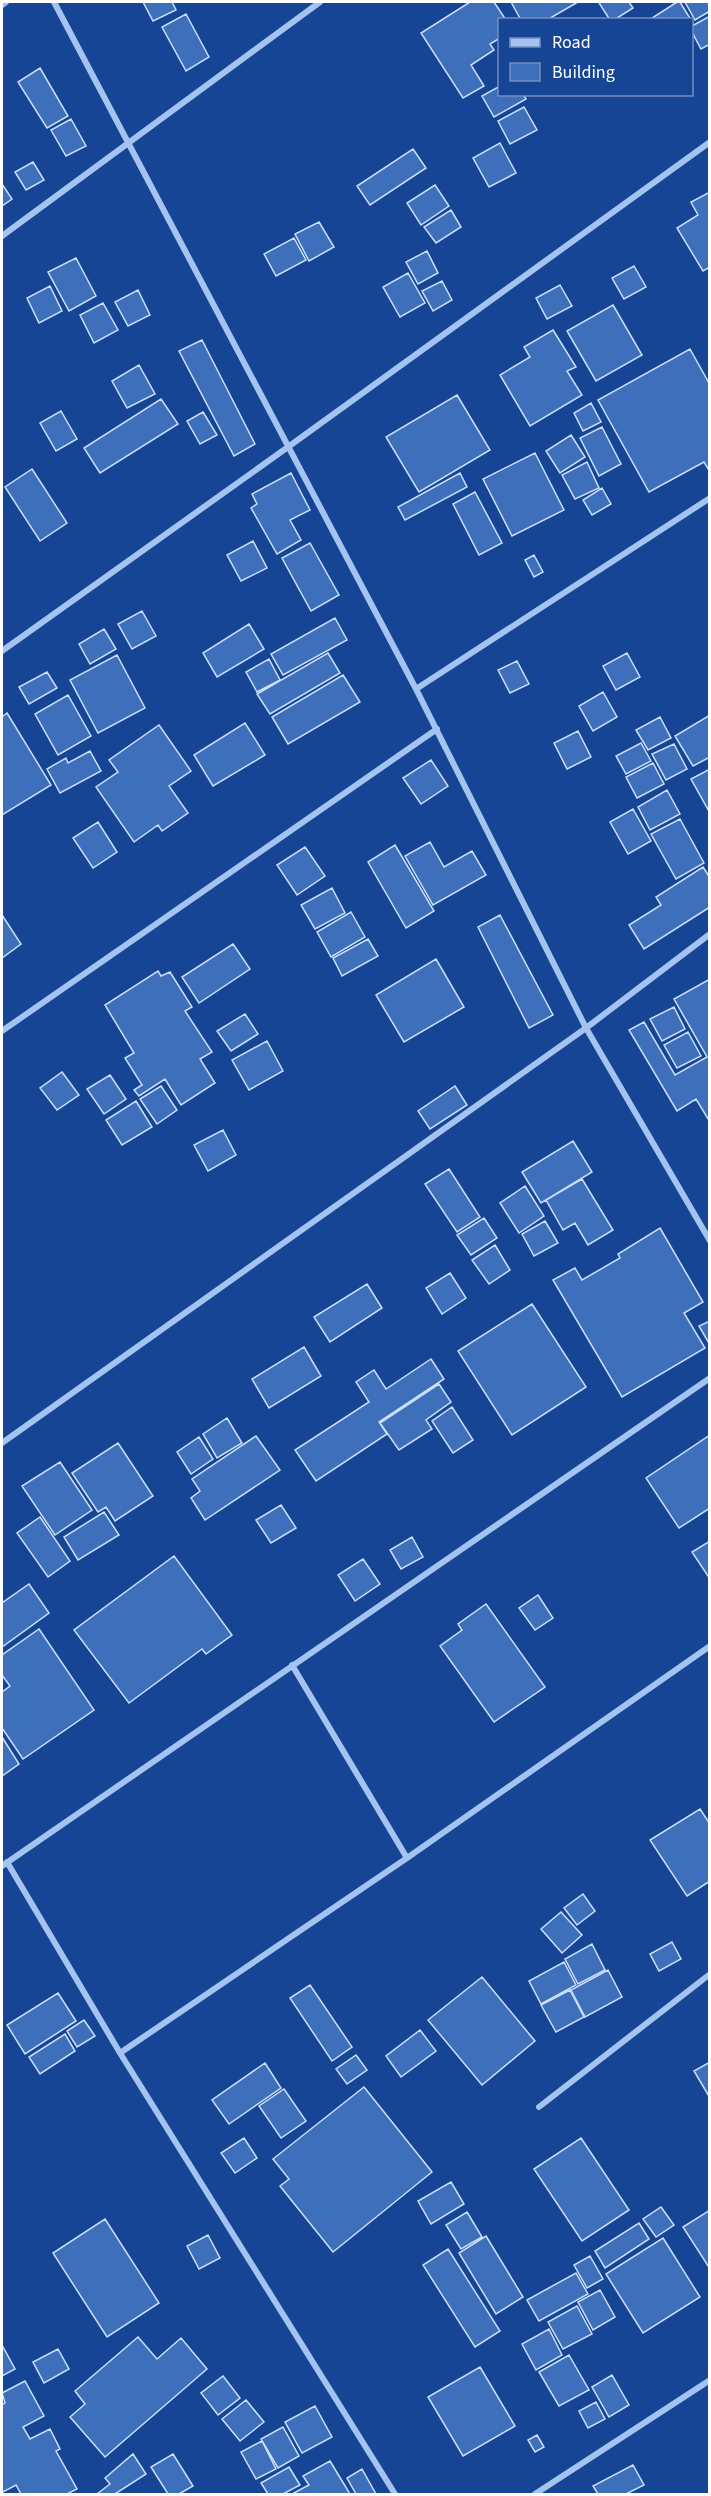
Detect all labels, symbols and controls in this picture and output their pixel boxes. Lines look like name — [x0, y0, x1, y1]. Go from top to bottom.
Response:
legend — [498, 18, 693, 96]
text: Road — [552, 30, 591, 55]
text: Building — [552, 60, 615, 85]

